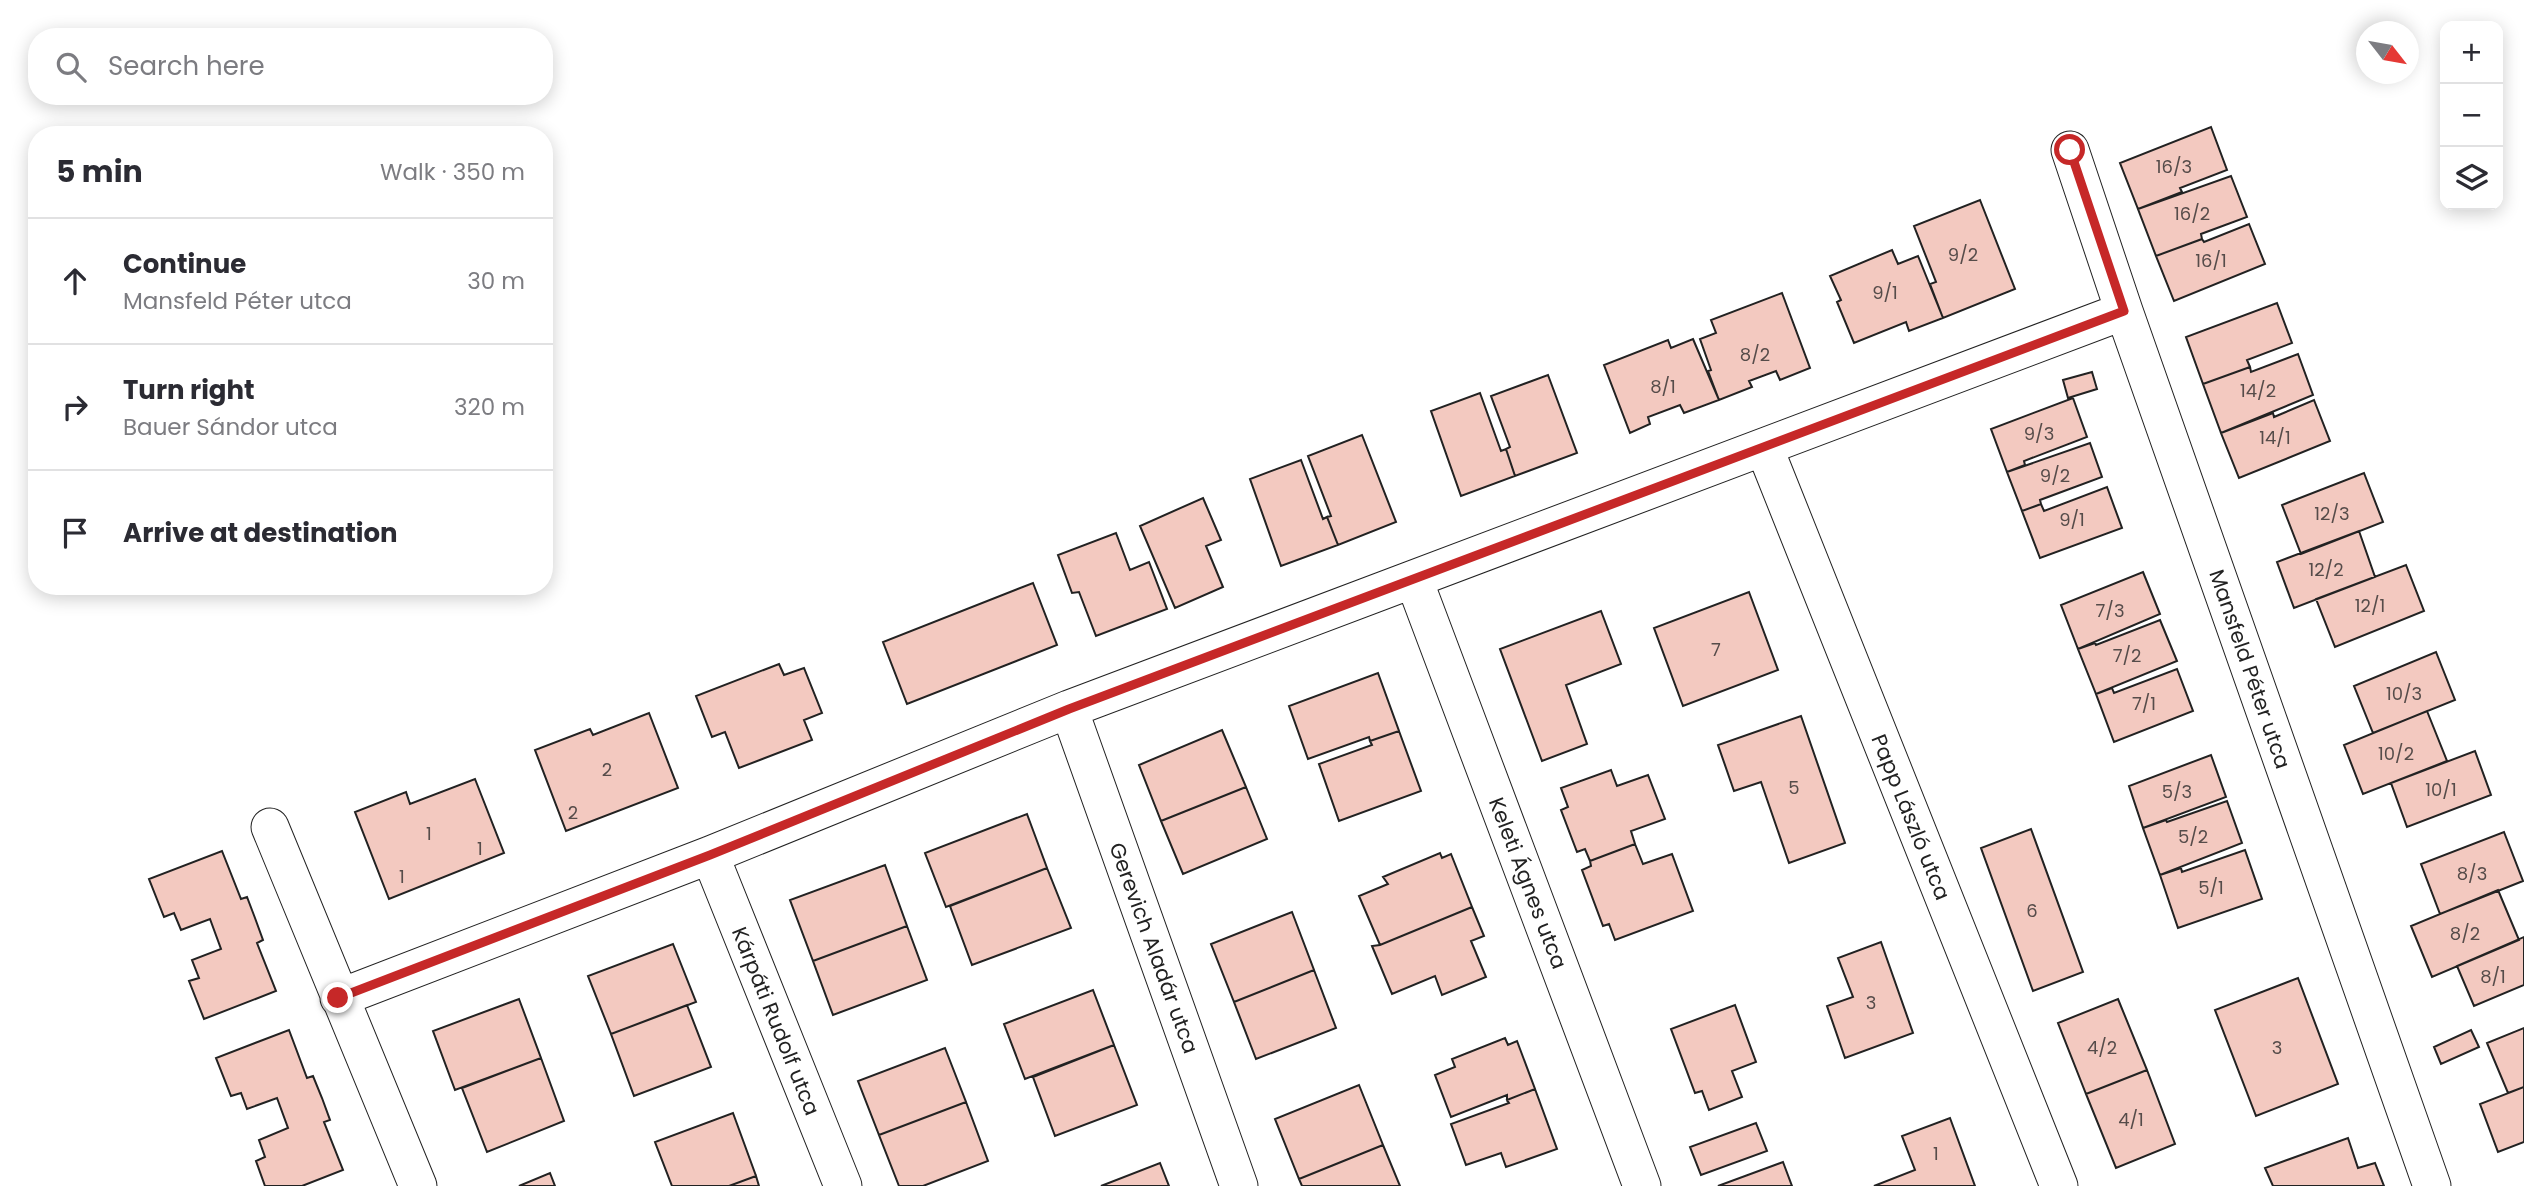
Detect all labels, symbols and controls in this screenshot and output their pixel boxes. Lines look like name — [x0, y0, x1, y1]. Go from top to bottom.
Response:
north arrow — [2356, 21, 2419, 84]
map controls — [2440, 21, 2503, 210]
button: + — [2440, 21, 2503, 84]
search box — [28, 28, 553, 105]
icon: search — [52, 48, 90, 86]
text: Search here — [108, 48, 265, 84]
button: − — [2440, 84, 2503, 147]
route start — [2054, 134, 2085, 165]
button: layers — [2440, 147, 2503, 210]
text: 5 min — [56, 150, 143, 193]
house number: 16/3 — [2156, 154, 2192, 179]
text: Walk · 350 m — [380, 156, 525, 188]
house number: 16/2 — [2174, 201, 2210, 226]
house number: 9/2 — [1948, 242, 1978, 267]
text: Continue — [123, 246, 246, 282]
house number: 16/1 — [2195, 248, 2227, 273]
icon: ahead — [56, 262, 94, 300]
text: 30 m — [467, 265, 525, 297]
house number: 9/1 — [1872, 280, 1898, 305]
text: Mansfeld Péter utca — [123, 285, 352, 317]
house number: 8/2 — [1740, 342, 1770, 367]
text: Turn right — [123, 372, 255, 408]
house number: 8/1 — [1650, 374, 1676, 399]
house number: 14/2 — [2240, 378, 2276, 403]
icon: right — [56, 388, 94, 426]
text: 320 m — [454, 391, 525, 423]
text: Bauer Sándor utca — [123, 411, 338, 443]
house number: 9/3 — [2024, 421, 2054, 446]
house number: 14/1 — [2259, 425, 2291, 450]
house number: 9/2 — [2040, 463, 2070, 488]
house number: 12/3 — [2314, 501, 2350, 526]
house number: 9/1 — [2059, 507, 2085, 532]
icon: arrive — [56, 514, 94, 552]
text: Arrive at destination — [123, 515, 398, 551]
house number: 12/2 — [2308, 557, 2344, 582]
street label: Mansfeld Péter utca — [2202, 566, 2298, 772]
house number: 12/1 — [2355, 593, 2385, 618]
house number: 7/3 — [2096, 598, 2125, 623]
house number: 7 — [1711, 637, 1721, 662]
house number: 7/2 — [2113, 643, 2141, 668]
house number: 10/3 — [2386, 681, 2422, 706]
house number: 7/1 — [2132, 691, 2156, 716]
street label: Papp László utca — [1865, 730, 1957, 904]
house number: 10/2 — [2378, 741, 2414, 766]
house number: 2 — [602, 757, 612, 782]
house number: 5 — [1788, 775, 1800, 800]
house number: 10/1 — [2425, 777, 2457, 802]
house number: 5/3 — [2162, 779, 2192, 804]
street label: Keleti Ágnes utca — [1482, 793, 1574, 973]
house number: 2 — [568, 800, 578, 825]
house number: 1 — [426, 821, 432, 846]
house number: 5/2 — [2178, 824, 2208, 849]
house number: 1 — [477, 836, 483, 861]
street label: Gerevich Aladár utca — [1102, 839, 1206, 1057]
house number: 8/3 — [2457, 861, 2487, 886]
house number: 1 — [399, 864, 405, 889]
house number: 5/1 — [2198, 875, 2224, 900]
house number: 6 — [2026, 898, 2038, 923]
house number: 8/2 — [2450, 921, 2480, 946]
street label: Kárpáti Rudolf utca — [725, 922, 827, 1120]
house number: 8/1 — [2480, 964, 2506, 989]
route end — [322, 982, 353, 1013]
house number: 3 — [1866, 990, 1876, 1015]
house number: 4/2 — [2087, 1035, 2117, 1060]
house number: 3 — [2272, 1035, 2282, 1060]
house number: 4/1 — [2118, 1107, 2144, 1132]
house number: 1 — [1933, 1141, 1939, 1166]

